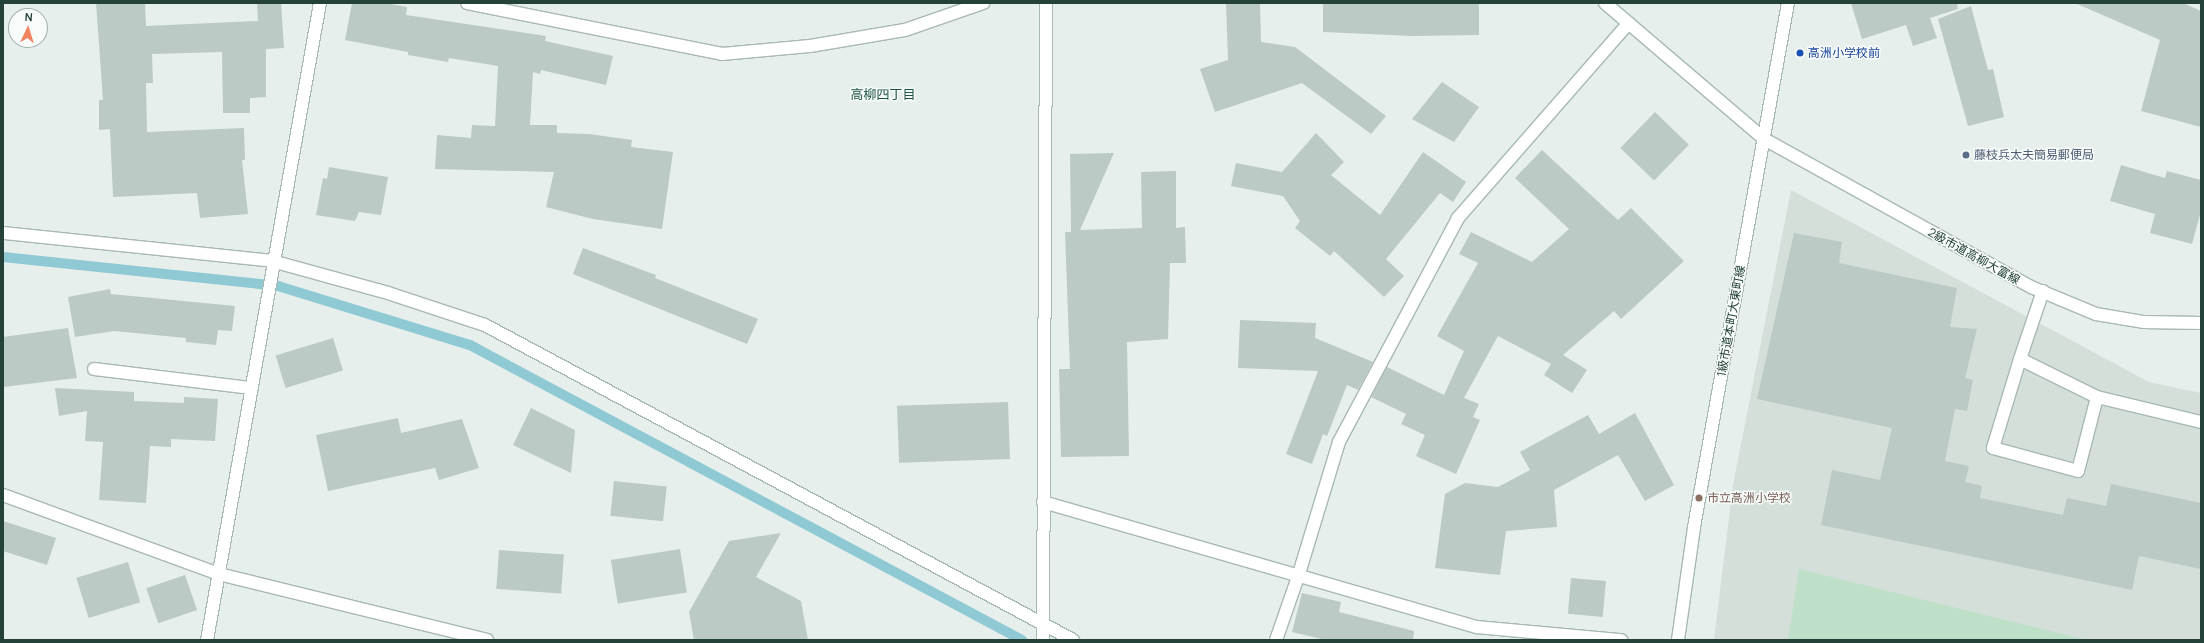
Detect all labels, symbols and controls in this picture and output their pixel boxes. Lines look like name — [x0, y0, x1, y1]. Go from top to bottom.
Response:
north arrow — [8, 8, 48, 48]
text: N — [24, 9, 33, 24]
place label: 高洲小学校前 — [1808, 46, 1880, 60]
marker: 高洲小学校前 — [1795, 48, 1805, 58]
district label: 高柳四丁目 — [851, 86, 915, 102]
place label: 藤枝兵太夫簡易郵便局 — [1974, 148, 2094, 162]
marker: 藤枝兵太夫簡易郵便局 — [1961, 150, 1971, 160]
street label: 2級市道高柳大富線 — [1926, 225, 2022, 287]
street label: 1級市道本町大東町線 — [1714, 264, 1748, 378]
place label: 市立高洲小学校 — [1707, 491, 1791, 505]
marker: 市立高洲小学校 — [1694, 493, 1704, 503]

